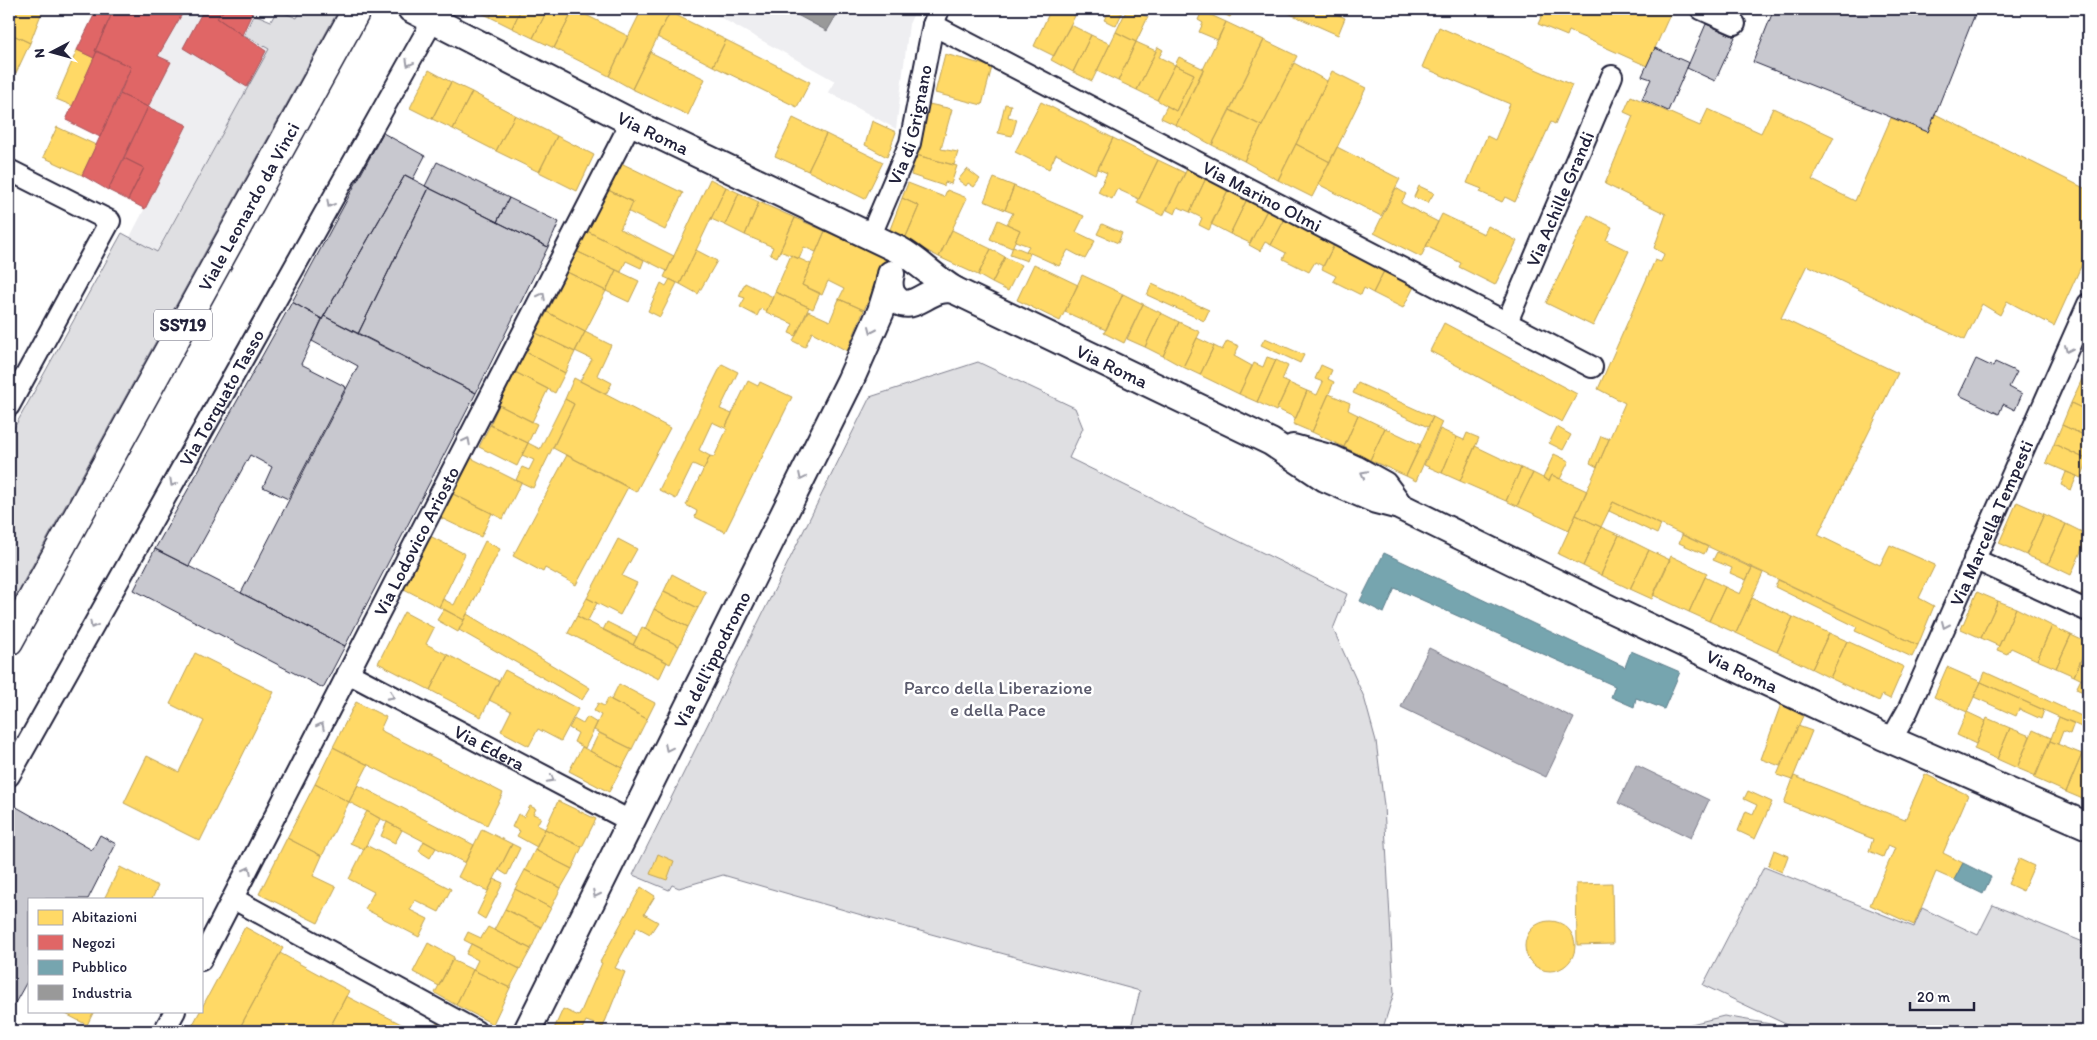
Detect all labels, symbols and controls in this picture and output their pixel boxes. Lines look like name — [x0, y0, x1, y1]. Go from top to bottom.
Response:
north arrow — [28, 28, 78, 78]
text: N — [31, 48, 49, 59]
one-way arrow — [405, 57, 415, 66]
street label: Via di Grignano — [883, 62, 937, 188]
street label: Via Roma — [613, 106, 693, 160]
street label: Viale Leonardo da Vinci — [193, 118, 304, 295]
street label: Via Achille Grandi — [1521, 128, 1599, 270]
street label: Via Marino Olmi — [1198, 156, 1326, 237]
one-way arrow — [326, 199, 336, 208]
one-way arrow — [536, 292, 546, 301]
road number: SS719 — [154, 310, 212, 340]
street label: Via Torquato Tasso — [174, 325, 269, 470]
one-way arrow — [868, 325, 879, 334]
street label: Via Roma — [1072, 339, 1152, 393]
one-way arrow — [2064, 344, 2075, 353]
one-way arrow — [461, 437, 471, 446]
street label: Via Marcella Tempesti — [1944, 437, 2038, 610]
street label: Via Lodovico Ariosto — [369, 462, 464, 620]
one-way arrow — [1360, 470, 1369, 480]
one-way arrow — [798, 472, 808, 481]
one-way arrow — [169, 478, 179, 487]
street label: Via dell'ippodromo — [668, 587, 756, 732]
one-way arrow — [90, 620, 100, 629]
one-way arrow — [1940, 620, 1951, 629]
street label: Via Roma — [1702, 645, 1782, 698]
park label: Parco della Liberazione e della Pace — [904, 676, 1092, 721]
one-way arrow — [386, 690, 395, 700]
street label: Via Edera — [450, 720, 529, 776]
one-way arrow — [315, 722, 325, 731]
one-way arrow — [665, 743, 675, 752]
one-way arrow — [545, 773, 554, 783]
one-way arrow — [242, 867, 252, 876]
one-way arrow — [592, 889, 602, 898]
legend — [28, 898, 202, 1012]
text: Abitazioni — [72, 908, 137, 926]
text: Negozi — [72, 934, 115, 952]
text: Pubblico — [72, 958, 127, 976]
scale bar — [1910, 980, 1973, 1012]
text: Industria — [72, 984, 132, 1002]
text: 20 m — [1917, 988, 1951, 1006]

